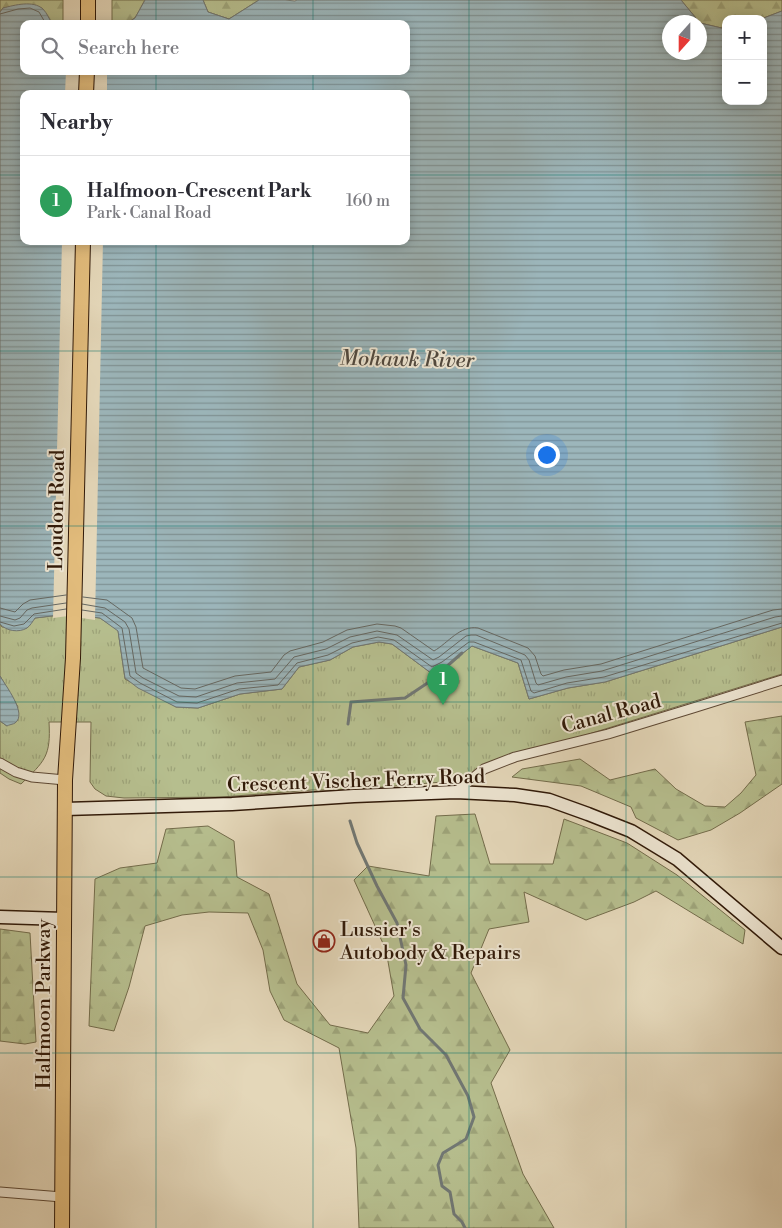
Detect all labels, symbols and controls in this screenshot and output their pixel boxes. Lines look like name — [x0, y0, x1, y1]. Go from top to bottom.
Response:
north arrow — [662, 15, 707, 60]
map controls — [722, 15, 767, 105]
button: + — [722, 15, 767, 60]
search box — [20, 20, 410, 75]
icon: search — [38, 34, 66, 62]
text: Search here — [78, 36, 179, 60]
button: − — [722, 60, 767, 105]
text: Nearby — [40, 110, 113, 136]
text: Halfmoon-Crescent Park — [87, 179, 312, 203]
text: 1 — [52, 191, 60, 211]
text: 160 m — [346, 191, 390, 211]
text: Park · Canal Road — [87, 203, 211, 223]
water label: Mohawk River — [339, 346, 476, 374]
your location — [534, 442, 560, 468]
street label: Loudon Road — [44, 449, 71, 571]
pin: 1 — [427, 664, 459, 705]
street label: Canal Road — [559, 689, 665, 740]
street label: Crescent Vischer Ferry Road — [227, 764, 486, 798]
street label: Halfmoon Parkway — [32, 918, 57, 1089]
place label: Lussier's Autobody & Repairs — [339, 918, 521, 966]
shop icon: Lussier's Autobody & Repairs — [312, 929, 336, 953]

